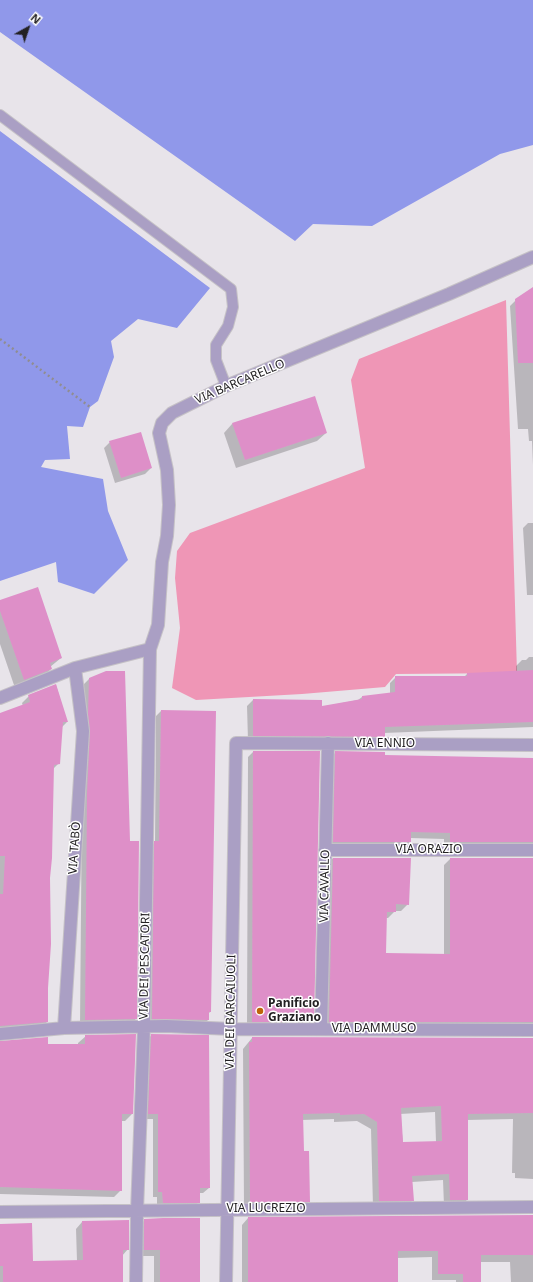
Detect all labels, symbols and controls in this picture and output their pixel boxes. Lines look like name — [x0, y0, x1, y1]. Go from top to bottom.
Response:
north arrow — [8, 8, 48, 48]
text: N — [28, 10, 44, 27]
street label: VIA BARCARELLO — [193, 357, 287, 407]
street label: VIA ENNIO — [355, 737, 415, 751]
street label: VIA TABÒ — [66, 821, 84, 875]
street label: VIA ORAZIO — [396, 843, 462, 857]
street label: VIA CAVALLO — [317, 849, 333, 923]
street label: VIA DEI PESCATORI — [137, 912, 153, 1020]
street label: VIA DEI BARCAIUOLI — [223, 954, 239, 1070]
place label: Panificio Graziano — [268, 997, 321, 1025]
marker: Panificio Graziano — [255, 1006, 265, 1016]
street label: VIA DAMMUSO — [332, 1022, 416, 1036]
street label: VIA LUCREZIO — [226, 1202, 306, 1216]

